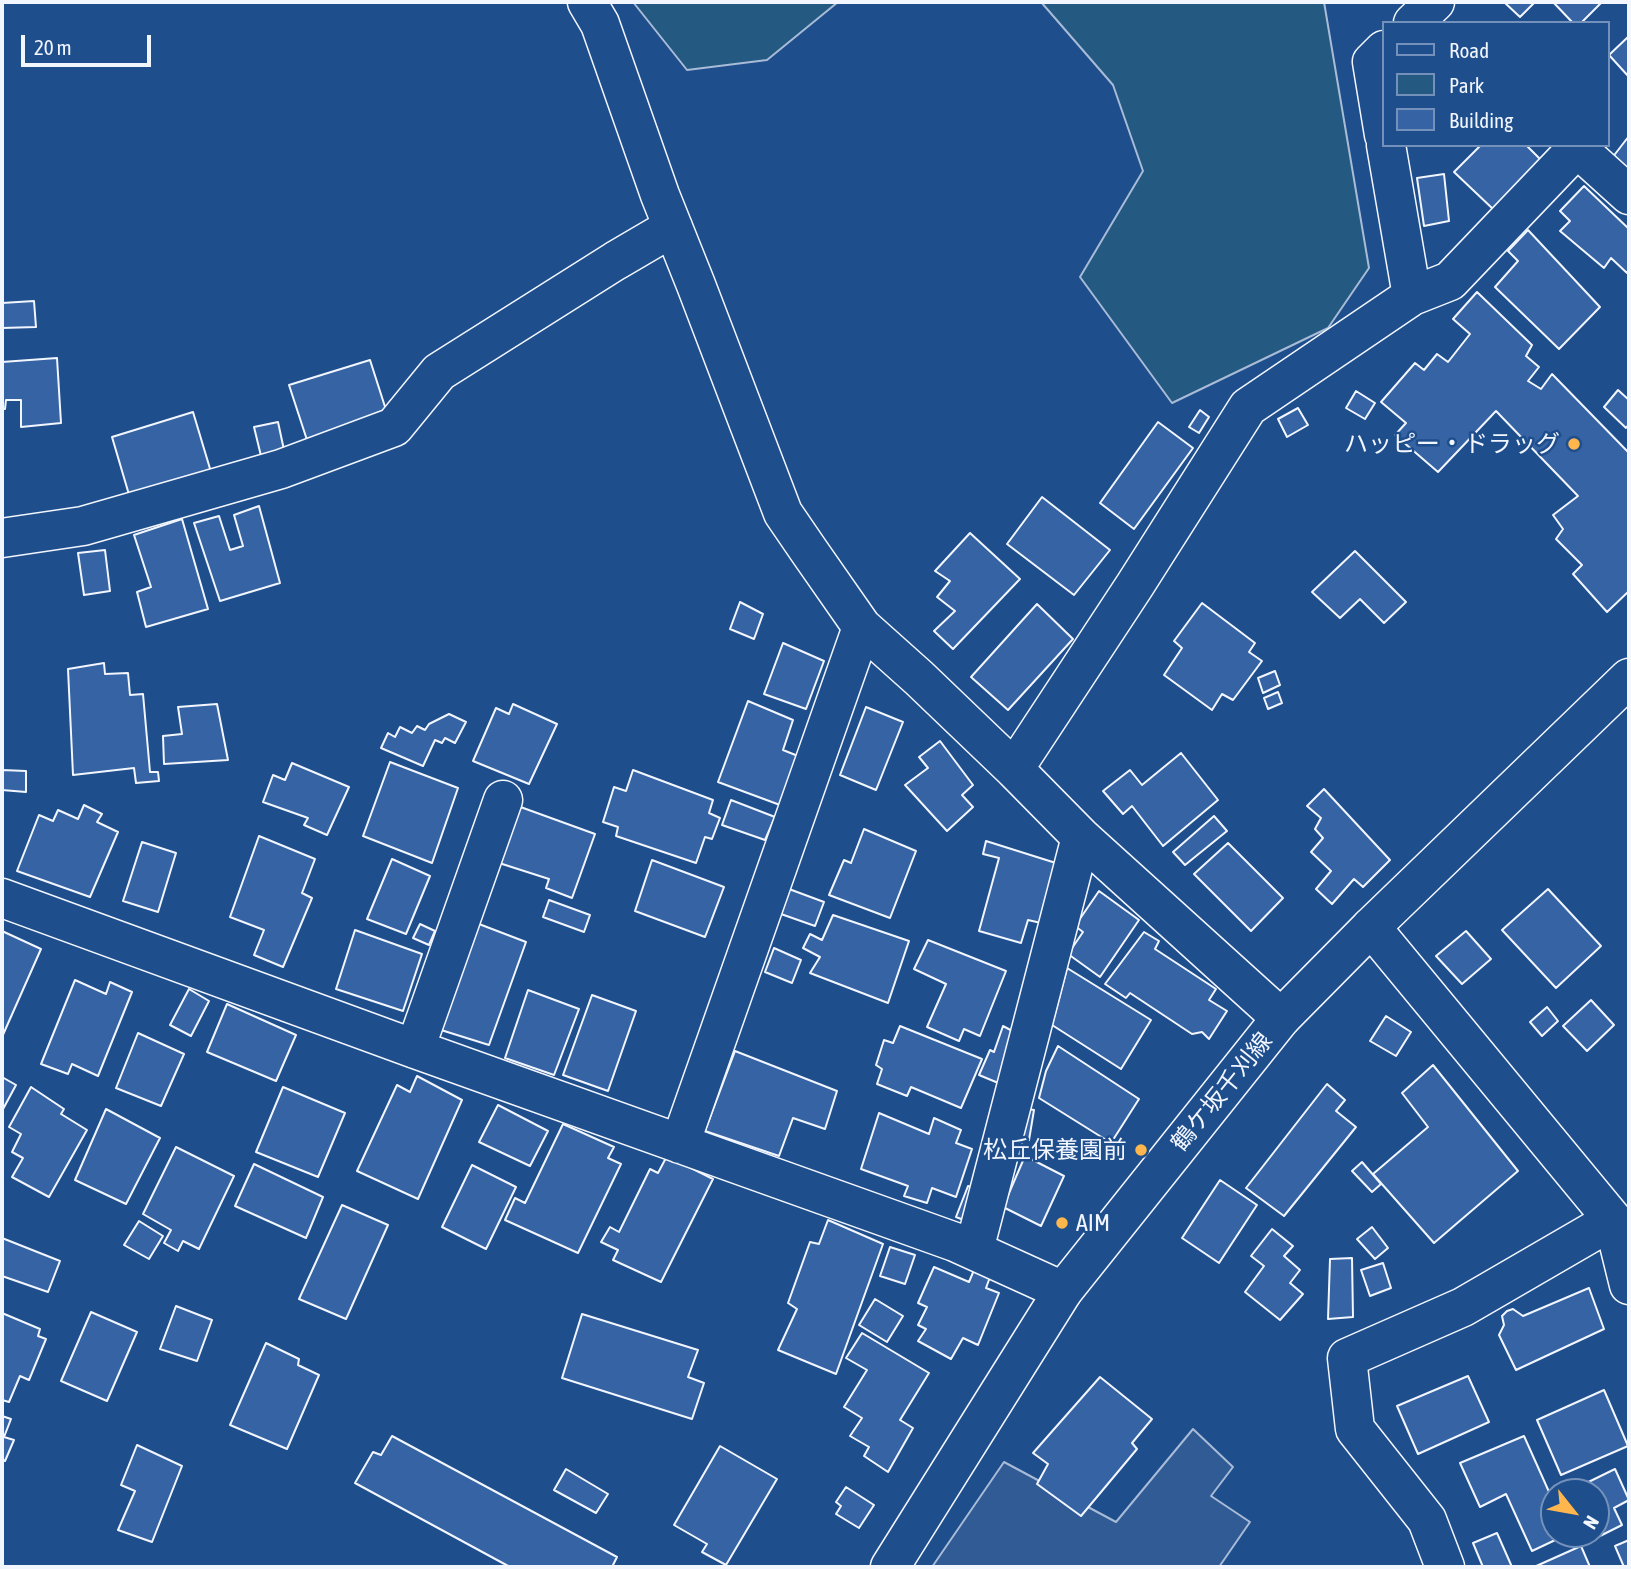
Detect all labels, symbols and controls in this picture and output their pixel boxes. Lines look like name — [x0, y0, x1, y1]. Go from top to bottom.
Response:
scale bar — [24, 21, 154, 65]
legend — [1382, 21, 1610, 147]
text: 20 m — [34, 35, 72, 59]
text: Road — [1449, 38, 1489, 62]
text: Park — [1449, 73, 1484, 97]
text: Building — [1449, 108, 1513, 132]
place label: ハッピー・ドラッグ — [1344, 430, 1560, 458]
marker: ハッピー・ドラッグ — [1566, 436, 1582, 452]
street label: 鶴ケ坂千刈線 — [1165, 1027, 1279, 1157]
place label: 松丘保養園前 — [983, 1136, 1127, 1164]
marker: 松丘保養園前 — [1133, 1142, 1149, 1158]
place label: AIM — [1076, 1209, 1110, 1237]
marker: AIM — [1054, 1215, 1070, 1231]
north arrow — [1540, 1478, 1610, 1548]
text: N — [1579, 1512, 1604, 1533]

